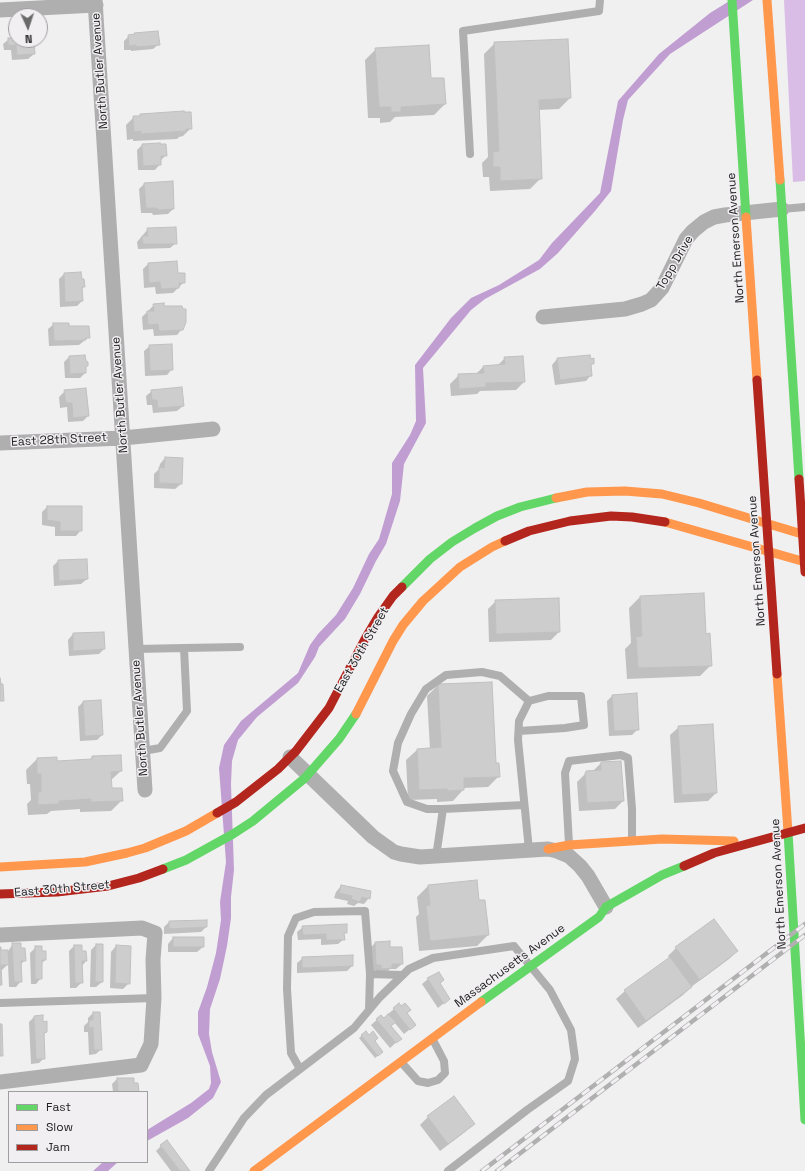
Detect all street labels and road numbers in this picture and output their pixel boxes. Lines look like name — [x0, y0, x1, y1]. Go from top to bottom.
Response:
street label: North Butler Avenue — [89, 12, 111, 130]
street label: North Emerson Avenue — [724, 172, 748, 304]
street label: Topp Drive — [654, 233, 696, 293]
street label: North Butler Avenue — [109, 336, 131, 454]
street label: East 28th Street — [11, 430, 107, 450]
street label: North Emerson Avenue — [745, 495, 769, 627]
street label: East 30th Street — [332, 605, 392, 695]
street label: North Butler Avenue — [129, 659, 151, 777]
street label: North Emerson Avenue — [768, 818, 790, 950]
street label: East 30th Street — [14, 878, 110, 900]
street label: Massachusetts Avenue — [452, 921, 568, 1011]

